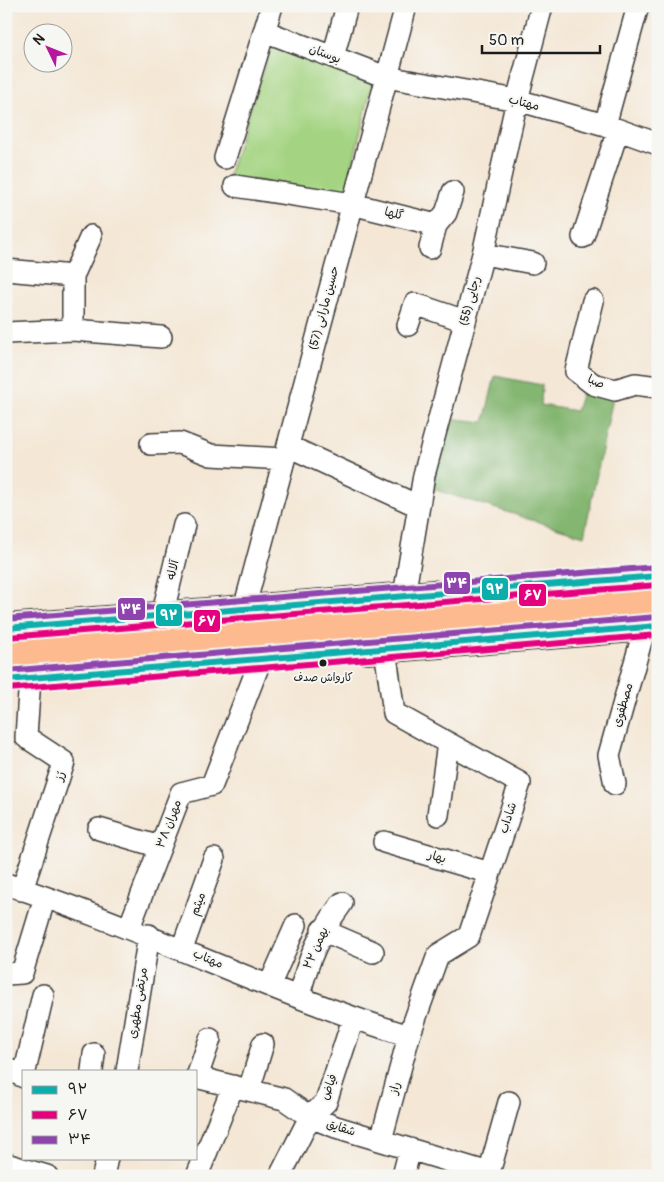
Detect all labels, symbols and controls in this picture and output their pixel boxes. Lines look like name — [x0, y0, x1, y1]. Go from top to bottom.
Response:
north arrow — [22, 22, 72, 72]
scale bar — [482, 22, 599, 54]
text: N — [29, 30, 48, 49]
text: 50 m — [489, 31, 524, 50]
street label: بوستان — [307, 41, 343, 67]
street label: مهتاب — [507, 92, 541, 114]
street label: گلها — [383, 204, 405, 224]
street label: حسین مارانی (57) — [306, 264, 342, 352]
street label: رجایی (55) — [456, 275, 484, 327]
street label: صبا — [585, 372, 607, 392]
street label: آلاله — [163, 558, 183, 581]
line badge: ۳۴ — [443, 571, 471, 595]
text: ۳۴ — [446, 575, 468, 592]
line badge: ۹۲ — [481, 577, 509, 601]
text: ۹۲ — [486, 581, 504, 598]
line badge: ۶۷ — [518, 583, 547, 607]
text: ۶۷ — [524, 587, 542, 604]
line badge: ۳۴ — [117, 597, 146, 621]
text: ۳۴ — [120, 601, 142, 618]
line badge: ۹۲ — [155, 603, 183, 627]
text: ۹۲ — [160, 607, 178, 624]
line badge: ۶۷ — [193, 609, 221, 633]
text: ۶۷ — [198, 613, 216, 630]
marker: کارواش صدف — [318, 658, 328, 668]
place label: کارواش صدف — [293, 671, 353, 684]
street label: مصطفوی — [610, 681, 636, 729]
street label: رُز — [51, 769, 69, 784]
street label: مهران ۳۸ — [153, 798, 185, 850]
street label: شاداب — [496, 801, 520, 835]
street label: بهار — [425, 847, 448, 867]
street label: میثم — [187, 890, 210, 918]
street label: ۲۲ بهمن — [300, 925, 332, 971]
street label: مهتاب — [191, 946, 225, 972]
street label: مرتضی مطهری — [125, 966, 151, 1040]
legend — [22, 1070, 198, 1160]
street label: فیاض — [317, 1072, 341, 1102]
text: ۹۲ — [68, 1080, 88, 1099]
street label: راز — [386, 1080, 404, 1097]
text: ۶۷ — [68, 1106, 88, 1125]
street label: شقایق — [325, 1116, 357, 1140]
text: ۳۴ — [68, 1130, 92, 1149]

